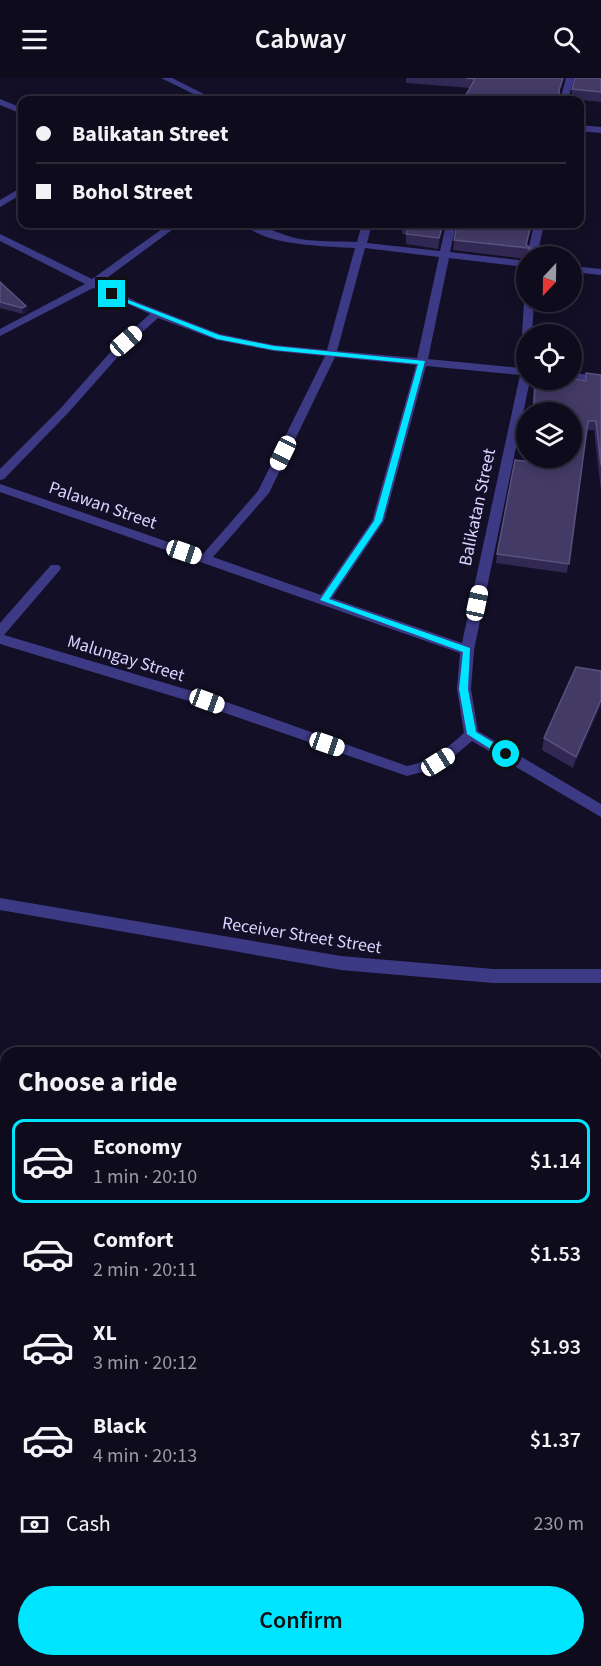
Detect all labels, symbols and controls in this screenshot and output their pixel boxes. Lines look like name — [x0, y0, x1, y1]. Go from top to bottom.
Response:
text: Cabway — [255, 20, 346, 59]
icon: menu — [18, 23, 51, 56]
icon: search — [550, 23, 583, 56]
text: Balikatan Street — [72, 118, 228, 150]
text: Bohol Street — [72, 176, 193, 208]
north arrow — [516, 246, 582, 312]
map controls — [516, 246, 582, 468]
route end — [98, 280, 125, 307]
car — [107, 322, 145, 360]
button: locate — [516, 324, 582, 390]
button: layers — [516, 402, 582, 468]
car — [267, 433, 299, 473]
street label: Balikatan Street — [453, 446, 502, 568]
street label: Palawan Street — [46, 475, 160, 536]
car — [164, 538, 204, 566]
car — [464, 584, 490, 622]
street label: Malungay Street — [64, 629, 188, 688]
car — [187, 686, 227, 716]
car — [307, 730, 347, 758]
route start — [492, 740, 519, 767]
car — [418, 745, 458, 779]
street label: Receiver Street Street — [220, 911, 383, 960]
text: Choose a ride — [18, 1063, 178, 1102]
text: Economy — [93, 1131, 182, 1163]
icon: car — [21, 1134, 75, 1188]
text: $1.14 — [530, 1145, 581, 1177]
text: 1 min · 20:10 — [93, 1163, 197, 1191]
text: Comfort — [93, 1224, 174, 1256]
icon: car — [21, 1227, 75, 1281]
text: $1.53 — [530, 1238, 581, 1270]
text: 2 min · 20:11 — [93, 1256, 197, 1284]
text: XL — [93, 1317, 117, 1349]
icon: car — [21, 1320, 75, 1374]
text: $1.93 — [530, 1331, 581, 1363]
text: 3 min · 20:12 — [93, 1349, 197, 1377]
text: Black — [93, 1410, 147, 1442]
icon: car — [21, 1413, 75, 1467]
text: $1.37 — [530, 1424, 581, 1456]
text: 4 min · 20:13 — [93, 1442, 197, 1470]
icon: cash — [18, 1508, 51, 1541]
text: Cash — [66, 1508, 111, 1540]
text: 230 m — [534, 1510, 584, 1538]
button: Confirm — [18, 1586, 584, 1655]

